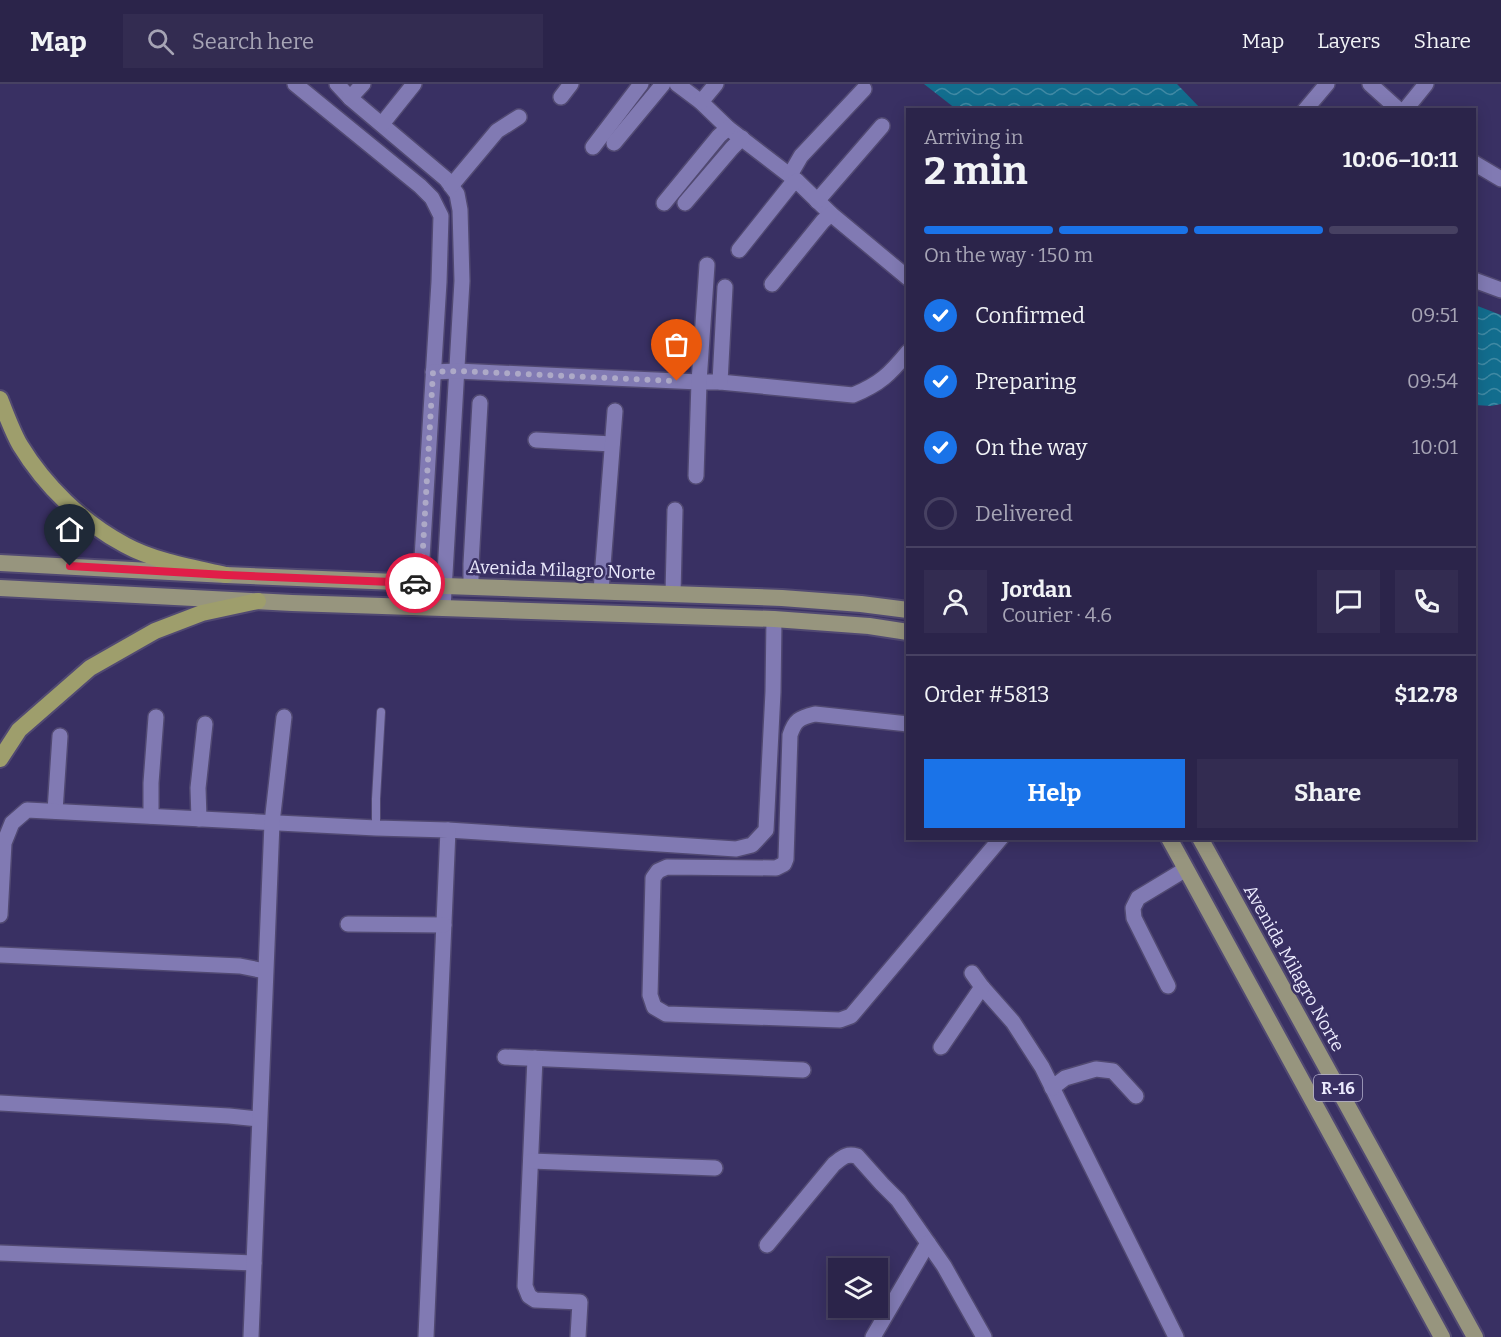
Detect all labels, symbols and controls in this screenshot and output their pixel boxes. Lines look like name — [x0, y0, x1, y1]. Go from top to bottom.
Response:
search box — [123, 14, 543, 68]
text: Map — [30, 25, 87, 58]
icon: search — [144, 25, 177, 58]
text: Search here — [192, 28, 314, 55]
text: Map — [1242, 28, 1284, 54]
text: Layers — [1317, 28, 1381, 54]
text: Share — [1414, 28, 1471, 54]
text: Arriving in — [924, 125, 1023, 149]
text: 10:06–10:11 — [1343, 146, 1458, 173]
text: 2 min — [924, 148, 1028, 194]
text: On the way · 150 m — [924, 243, 1093, 267]
icon: check — [924, 299, 957, 332]
text: Confirmed — [975, 302, 1085, 329]
text: 09:51 — [1411, 303, 1458, 327]
pin — [651, 319, 702, 381]
icon: bag — [660, 328, 693, 361]
icon: check — [924, 365, 957, 398]
text: Preparing — [975, 368, 1077, 395]
text: 09:54 — [1407, 369, 1458, 393]
icon: check — [924, 431, 957, 464]
text: On the way — [975, 434, 1087, 461]
text: 10:01 — [1412, 435, 1458, 459]
text: Delivered — [975, 500, 1073, 527]
pin — [44, 504, 95, 566]
icon: home — [53, 513, 86, 546]
courier — [385, 553, 445, 613]
street label: Avenida Milagro Norte — [468, 556, 656, 584]
icon: car — [399, 567, 432, 600]
button: person — [924, 570, 987, 633]
button: chat — [1317, 570, 1380, 633]
button: phone — [1395, 570, 1458, 633]
text: Jordan — [1002, 576, 1072, 603]
text: Courier · 4.6 — [1002, 603, 1112, 627]
text: Order #5813 — [924, 681, 1050, 708]
text: $12.78 — [1394, 681, 1458, 708]
button: Help — [924, 759, 1185, 828]
button: Share — [1197, 759, 1458, 828]
street label: Avenida Milagro Norte — [1239, 881, 1349, 1055]
road number: R-16 — [1314, 1075, 1362, 1101]
map controls — [828, 1258, 888, 1318]
button: layers — [828, 1258, 888, 1318]

